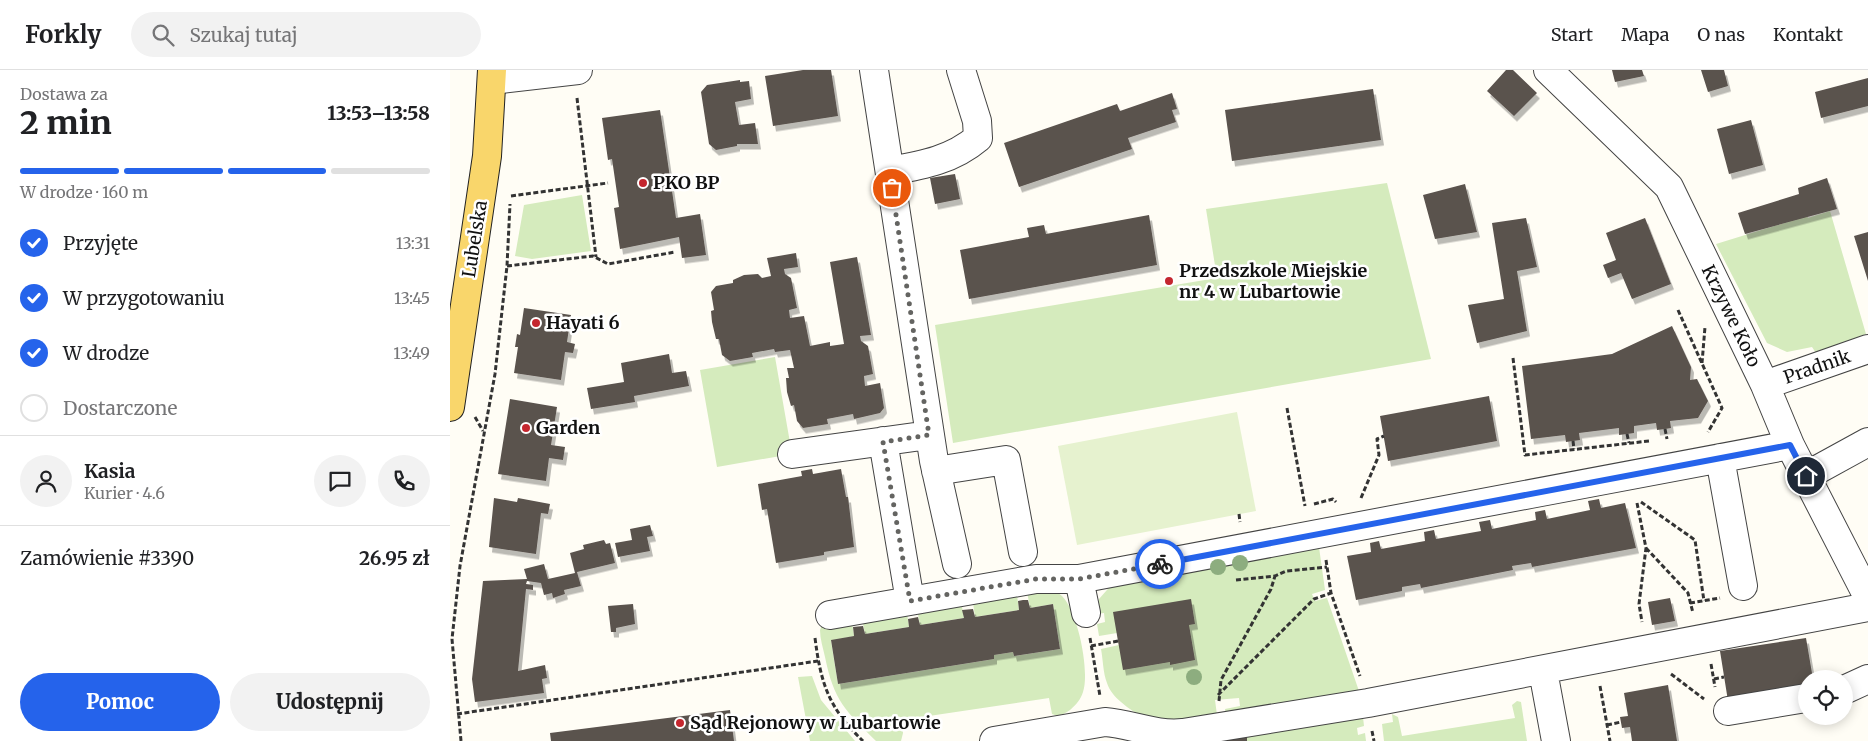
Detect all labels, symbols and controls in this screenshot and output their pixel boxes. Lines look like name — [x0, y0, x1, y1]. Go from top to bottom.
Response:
search box — [131, 12, 481, 57]
text: Forkly — [25, 19, 101, 50]
icon: search — [149, 21, 177, 49]
text: Szukaj tutaj — [189, 23, 298, 47]
text: Start — [1551, 23, 1593, 46]
text: Mapa — [1621, 23, 1669, 46]
text: O nas — [1697, 23, 1745, 46]
text: Kontakt — [1773, 23, 1843, 46]
text: Dostawa za — [20, 84, 108, 104]
text: 13:53–13:58 — [327, 101, 430, 125]
text: 2 min — [20, 103, 112, 143]
pin — [871, 167, 913, 209]
place label: PKO BP — [653, 171, 719, 194]
icon: bag — [878, 174, 906, 202]
marker: PKO BP — [637, 177, 649, 189]
text: W drodze · 160 m — [20, 182, 148, 202]
street label: Lubelska — [457, 198, 492, 279]
icon: check — [20, 229, 48, 257]
text: Przyjęte — [63, 231, 138, 255]
text: 13:31 — [396, 233, 430, 253]
place label: Przedszkole Miejskie nr 4 w Lubartowie — [1179, 259, 1368, 303]
street label: Krzywe Koło — [1697, 261, 1766, 371]
marker: Przedszkole Miejskie nr 4 w Lubartowie — [1163, 275, 1175, 287]
icon: check — [20, 284, 48, 312]
text: W przygotowaniu — [63, 286, 225, 310]
text: 13:45 — [394, 288, 430, 308]
place label: Hayati 6 — [546, 311, 620, 334]
marker: Hayati 6 — [530, 317, 542, 329]
icon: check — [20, 339, 48, 367]
text: W drodze — [63, 341, 149, 365]
text: 13:49 — [393, 343, 430, 363]
street label: Pradnik — [1780, 344, 1854, 389]
text: Dostarczone — [63, 396, 177, 420]
place label: Garden — [536, 416, 600, 439]
marker: Garden — [520, 422, 532, 434]
button: person — [20, 455, 72, 507]
button: chat — [314, 455, 366, 507]
button: phone — [378, 455, 430, 507]
pin — [1785, 455, 1827, 497]
text: Kasia — [84, 459, 135, 483]
icon: home — [1792, 462, 1820, 490]
text: Kurier · 4.6 — [84, 483, 165, 503]
courier — [1135, 539, 1185, 589]
text: Zamówienie #3390 — [20, 546, 194, 570]
text: 26.95 zł — [359, 546, 430, 570]
icon: bike — [1146, 550, 1174, 578]
map controls — [1798, 670, 1853, 725]
button: locate — [1798, 670, 1853, 725]
button: Pomoc — [20, 673, 220, 731]
button: Udostępnij — [230, 673, 430, 731]
place label: Sąd Rejonowy w Lubartowie — [690, 711, 941, 734]
marker: Sąd Rejonowy w Lubartowie — [674, 717, 686, 729]

